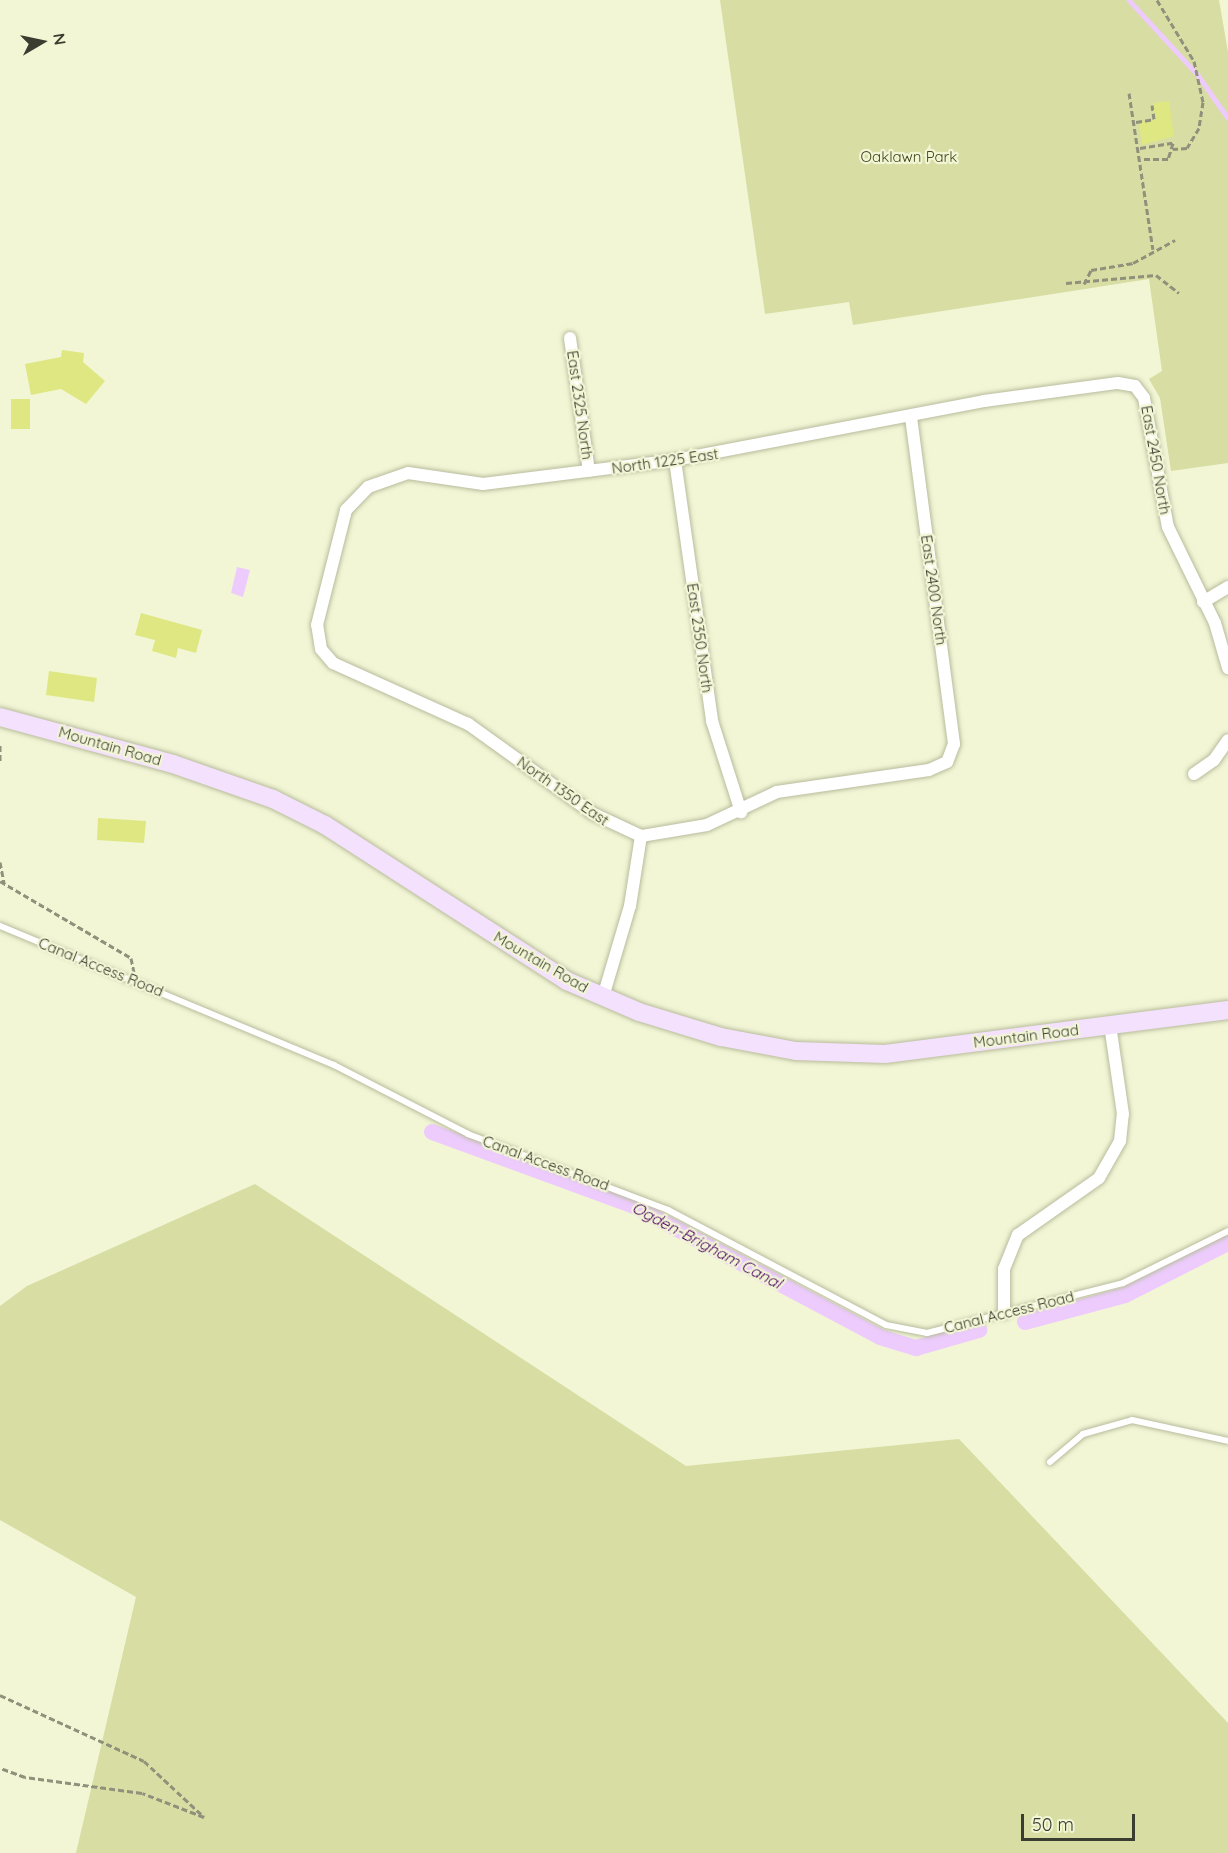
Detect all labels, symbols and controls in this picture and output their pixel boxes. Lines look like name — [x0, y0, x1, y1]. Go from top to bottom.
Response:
north arrow — [12, 12, 72, 72]
text: N — [49, 32, 71, 47]
park label: Oaklawn Park — [861, 148, 957, 166]
street label: East 2325 North — [563, 349, 597, 461]
street label: East 2450 North — [1138, 404, 1174, 516]
street label: North 1225 East — [610, 445, 720, 477]
street label: East 2400 North — [917, 534, 951, 646]
street label: East 2350 North — [683, 582, 717, 694]
street label: Mountain Road — [57, 723, 163, 769]
street label: North 1350 East — [514, 753, 612, 829]
street label: Mountain Road — [491, 928, 591, 996]
street label: Canal Access Road — [36, 934, 166, 1000]
street label: Mountain Road — [972, 1021, 1080, 1051]
street label: Canal Access Road — [480, 1132, 612, 1194]
water label: Ogden-Brigham Canal — [629, 1197, 785, 1293]
street label: Canal Access Road — [942, 1287, 1076, 1337]
scale bar — [1024, 1802, 1138, 1840]
text: 50 m — [1032, 1813, 1074, 1836]

